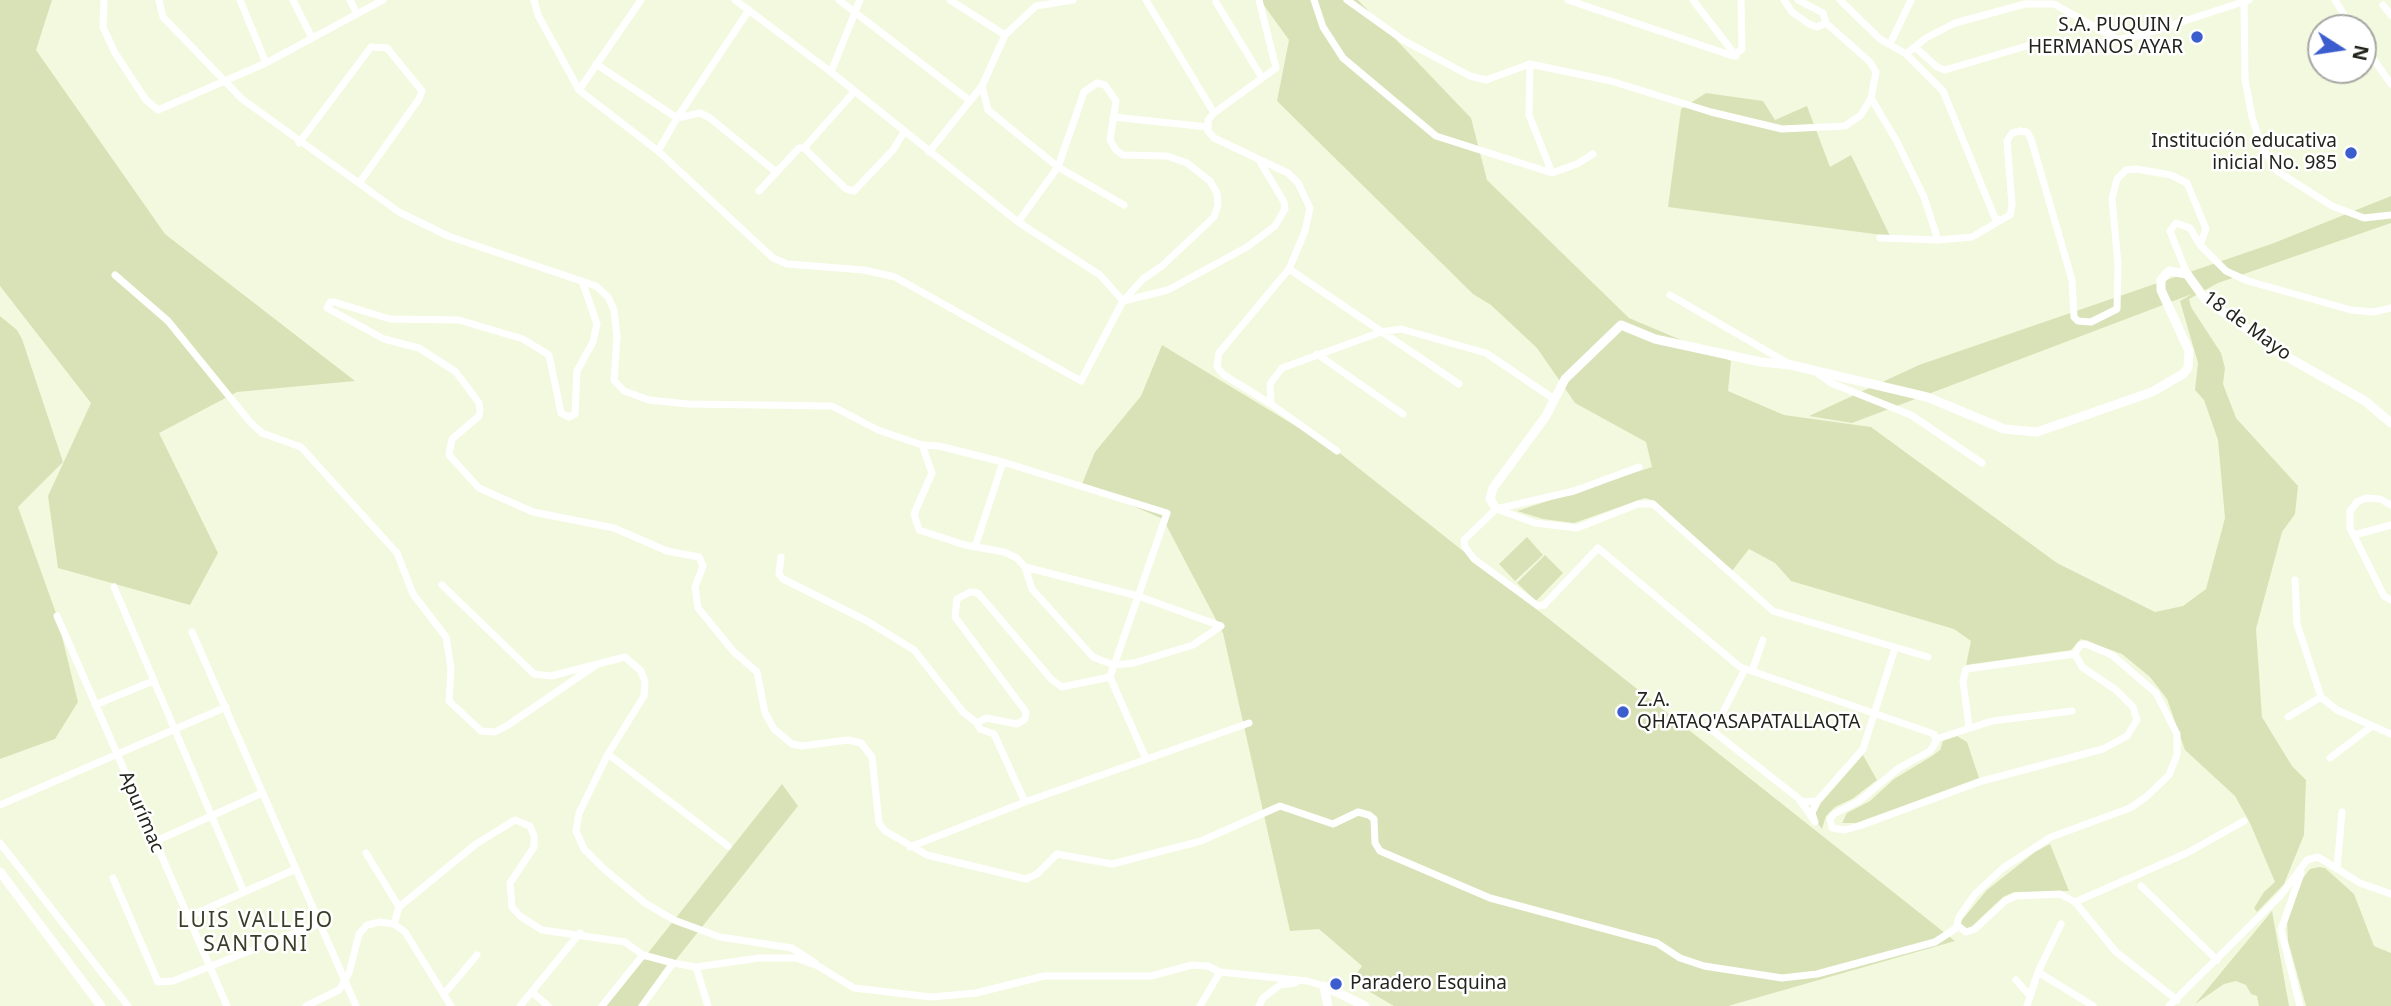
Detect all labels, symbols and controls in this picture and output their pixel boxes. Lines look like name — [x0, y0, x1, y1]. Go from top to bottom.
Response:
north arrow — [2307, 14, 2377, 84]
place label: S.A. PUQUIN / HERMANOS AYAR — [2028, 15, 2183, 59]
marker: S.A. PUQUIN / HERMANOS AYAR — [2189, 29, 2205, 45]
text: N — [2346, 43, 2375, 63]
place label: Institución educativa inicial No. 985 — [2151, 131, 2337, 175]
marker: Institución educativa inicial No. 985 — [2343, 145, 2359, 161]
street label: 18 de Mayo — [2199, 286, 2295, 366]
place label: Z.A. QHATAQ'ASAPATALLAQTA — [1637, 690, 1860, 734]
marker: Z.A. QHATAQ'ASAPATALLAQTA — [1615, 704, 1631, 720]
street label: Apurímac — [114, 768, 168, 856]
district label: LUIS VALLEJO SANTONI — [179, 908, 333, 958]
place label: Paradero Esquina — [1350, 973, 1507, 995]
marker: Paradero Esquina — [1328, 976, 1344, 992]

